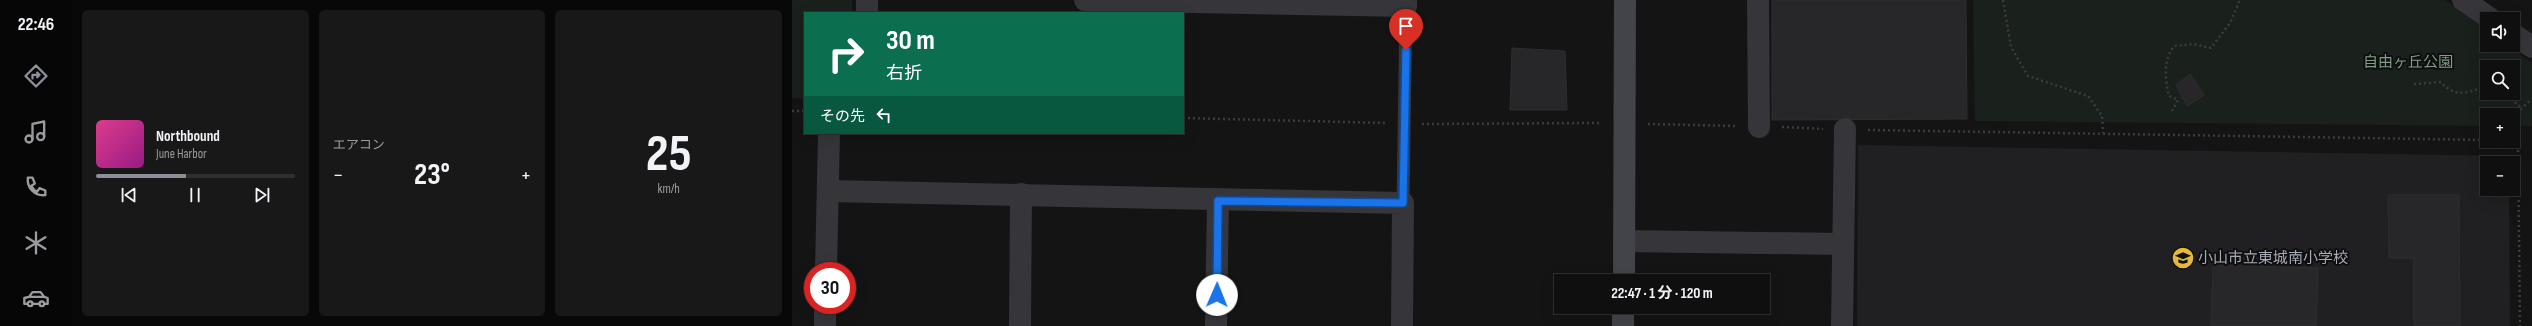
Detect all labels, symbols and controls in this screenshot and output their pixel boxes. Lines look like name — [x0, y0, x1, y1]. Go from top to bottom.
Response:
pin — [1389, 9, 1423, 50]
map controls — [2480, 12, 2520, 196]
button: sound — [2480, 12, 2520, 52]
text: 22:46 — [18, 14, 54, 35]
icon: arrive — [1395, 15, 1417, 37]
text: 30 m — [886, 24, 935, 57]
icon: right — [820, 28, 872, 80]
park label: 自由ヶ丘公園 — [2363, 53, 2453, 72]
button: search — [2480, 60, 2520, 100]
icon: directions — [22, 62, 50, 90]
text: 右折 — [886, 63, 922, 84]
icon: left — [873, 104, 895, 126]
text: その先 — [820, 107, 865, 126]
button: + — [2480, 108, 2520, 148]
icon: music — [22, 118, 50, 146]
text: 25 — [646, 123, 691, 186]
text: Northbound — [156, 127, 220, 146]
text: エアコン — [333, 137, 385, 153]
text: June Harbor — [156, 146, 207, 162]
button: − — [2480, 156, 2520, 196]
text: 23° — [414, 157, 450, 193]
text: − — [333, 162, 343, 189]
text: + — [521, 162, 531, 189]
icon: phone — [22, 173, 50, 201]
text: km/h — [657, 181, 680, 197]
icon: previous — [118, 184, 140, 206]
icon: pause — [184, 184, 206, 206]
icon: next — [251, 184, 273, 206]
icon: climate — [22, 229, 50, 257]
school or university icon: 小山市立東城南小学校 — [2170, 245, 2196, 271]
place label: 小山市立東城南小学校 — [2198, 249, 2348, 268]
speed limit sign: 30 — [804, 262, 856, 314]
position arrow — [1196, 274, 1238, 316]
icon: car — [22, 284, 50, 312]
text: 22:47 · 1 分 · 120 m — [1611, 284, 1713, 303]

